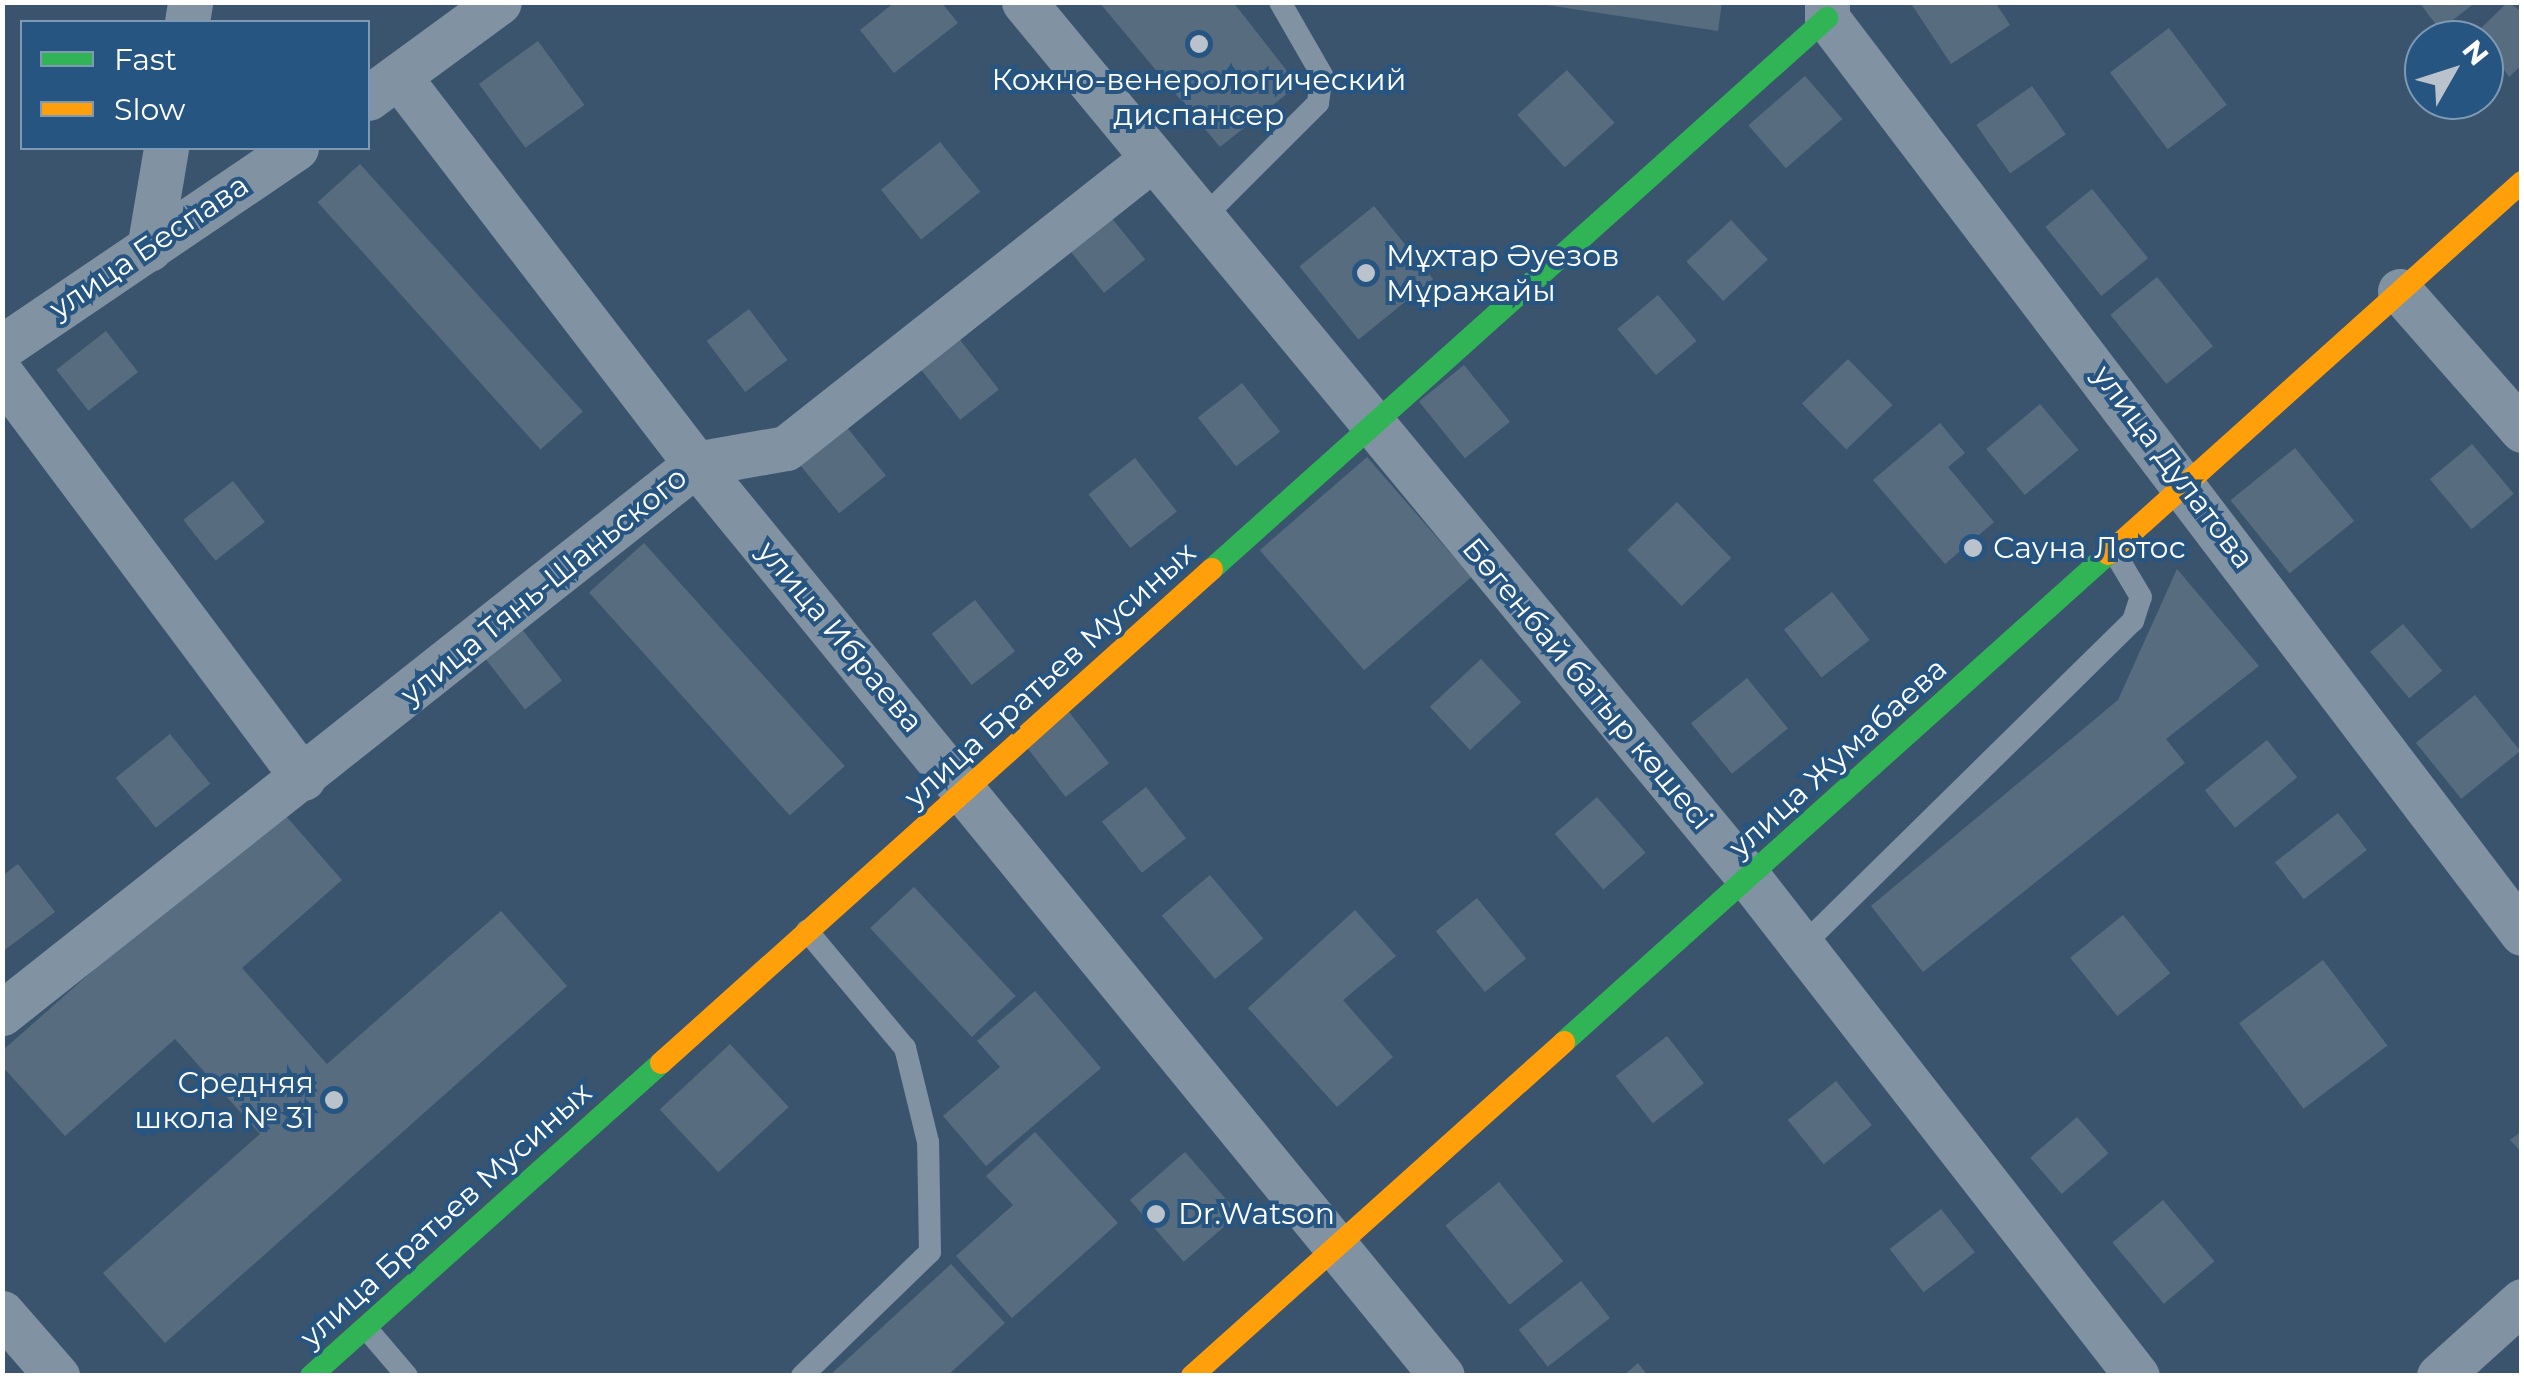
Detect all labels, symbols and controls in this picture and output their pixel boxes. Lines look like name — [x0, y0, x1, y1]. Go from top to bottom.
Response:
legend — [20, 20, 370, 150]
north arrow — [2404, 20, 2504, 120]
marker: Кожно-венерологический диспансер — [1186, 31, 1212, 57]
text: N — [2455, 33, 2496, 72]
text: Fast — [114, 41, 177, 78]
place label: Кожно-венерологический диспансер — [992, 62, 1406, 132]
text: Slow — [114, 91, 185, 128]
street label: улица Беспава — [43, 167, 255, 327]
place label: Мұхтар Әуезов Мұражайы — [1386, 238, 1620, 308]
marker: Мұхтар Әуезов Мұражайы — [1355, 262, 1377, 284]
street label: улица Дулатова — [2085, 358, 2261, 576]
street label: улица Тянь-Шаньского — [394, 459, 694, 713]
place label: Сауна Лотос — [1993, 530, 2186, 566]
street label: Бөгенбай батыр көшесі — [1454, 531, 1720, 837]
street label: улица Ибраева — [750, 534, 930, 740]
street label: улица Братьев Мусиных — [897, 535, 1203, 815]
marker: Сауна Лотос — [1962, 537, 1984, 559]
street label: улица Жумабаева — [1722, 651, 1954, 865]
place label: Средняя школа № 31 — [134, 1065, 314, 1136]
street label: улица Братьев Мусиных — [293, 1075, 599, 1355]
marker: Средняя школа № 31 — [323, 1089, 345, 1111]
place label: Dr.Watson — [1178, 1196, 1335, 1232]
marker: Dr.Watson — [1143, 1201, 1169, 1227]

